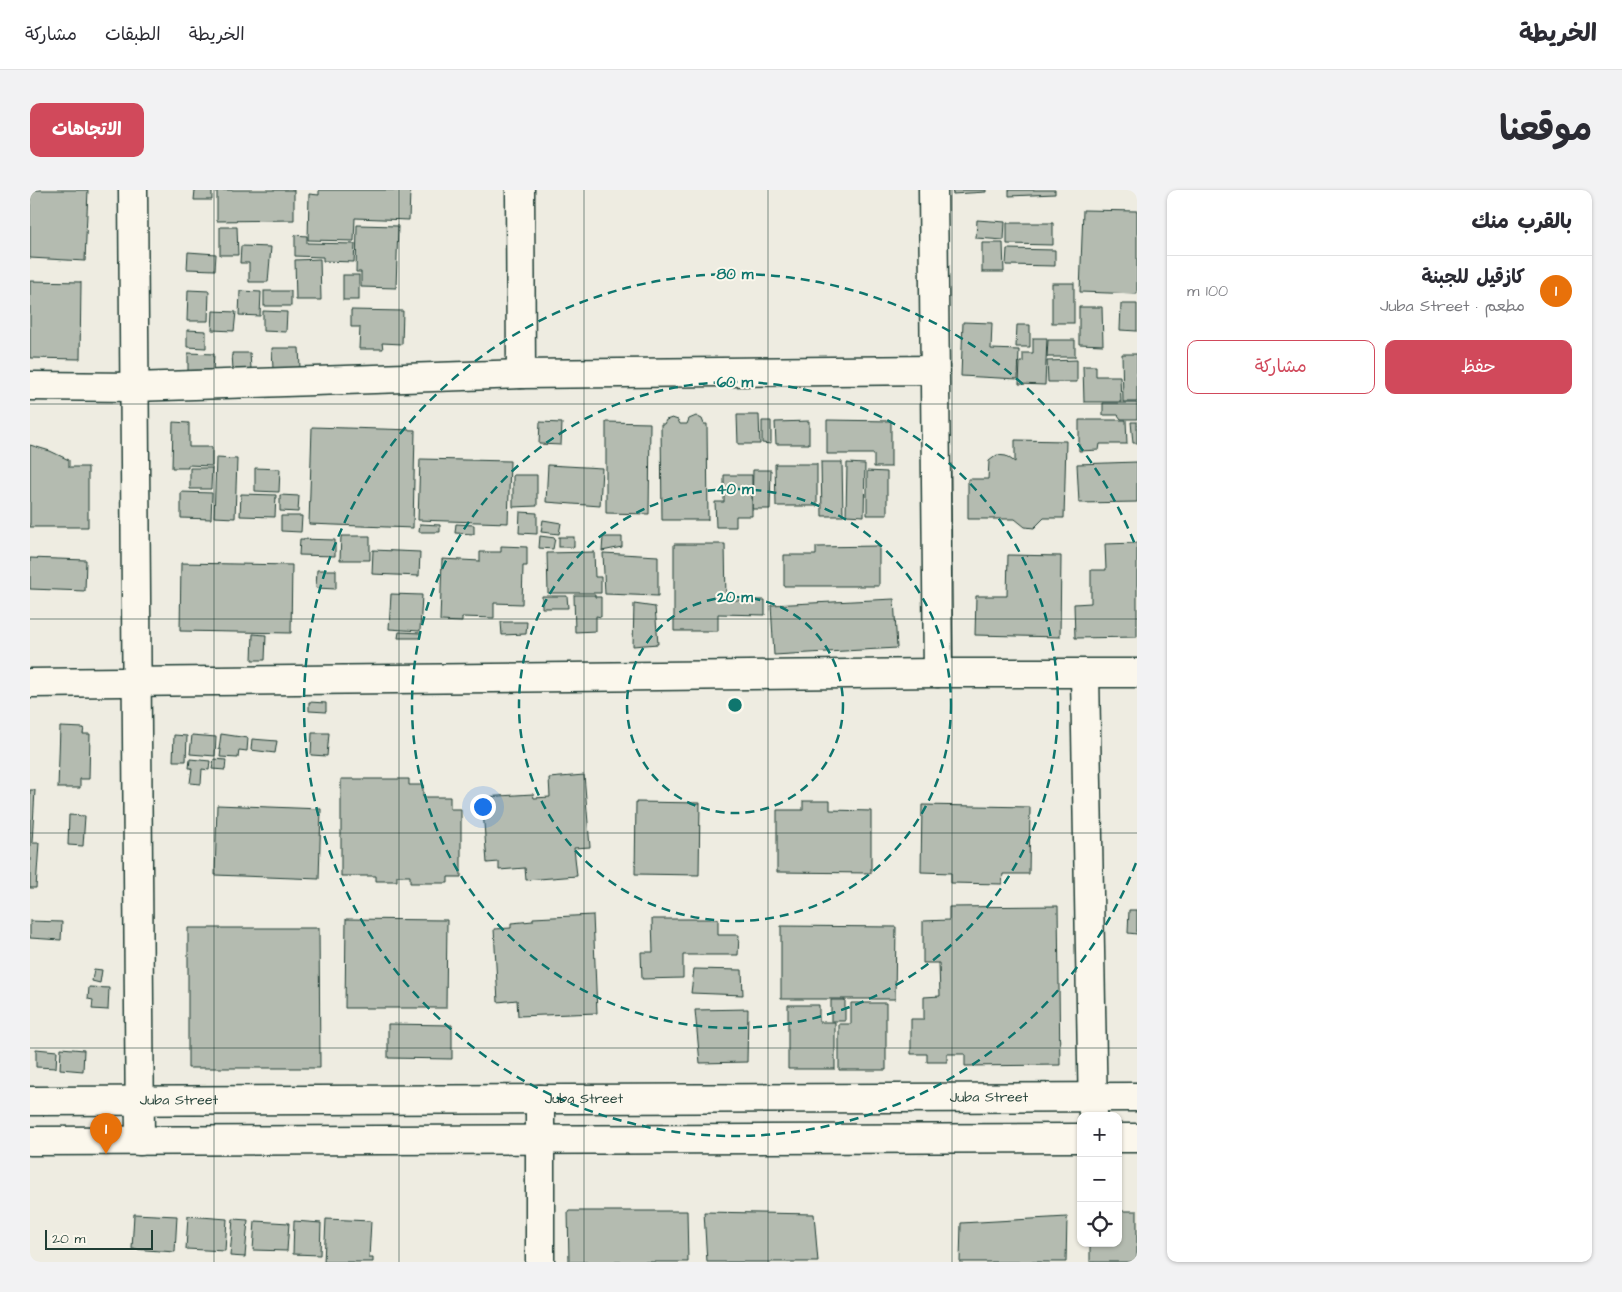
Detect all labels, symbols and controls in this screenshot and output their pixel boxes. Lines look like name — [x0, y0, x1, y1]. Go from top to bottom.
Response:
text: الخريطة — [1519, 17, 1597, 51]
text: مشاركة — [25, 22, 77, 47]
text: الطبقات — [105, 22, 161, 47]
text: الخريطة — [189, 22, 245, 47]
button: الاتجاهات — [30, 103, 144, 157]
text: موقعنا — [1499, 105, 1592, 154]
text: بالقرب منك — [1471, 207, 1572, 236]
text: 80 m — [717, 264, 754, 285]
text: كازقيل للجبنة — [1422, 264, 1525, 291]
text: 100 m — [1187, 280, 1228, 302]
text: 1 — [1555, 280, 1557, 302]
text: مطعم · Juba Street — [1380, 295, 1525, 317]
button: مشاركة — [1187, 340, 1375, 394]
button: حفظ — [1385, 340, 1572, 394]
text: 60 m — [717, 372, 754, 393]
text: 40 m — [716, 479, 754, 500]
text: 20 m — [716, 587, 753, 608]
centre of rings — [726, 696, 744, 714]
your location — [470, 794, 496, 820]
street label: Juba Street — [950, 1087, 1029, 1108]
street label: Juba Street — [545, 1089, 624, 1109]
street label: Juba Street — [140, 1090, 219, 1111]
map controls — [1077, 1112, 1122, 1247]
button: + — [1077, 1112, 1122, 1157]
pin: 1 — [90, 1113, 122, 1154]
button: − — [1077, 1157, 1122, 1202]
button: locate — [1077, 1202, 1122, 1247]
scale bar — [45, 1227, 152, 1250]
text: 20 m — [52, 1229, 85, 1249]

